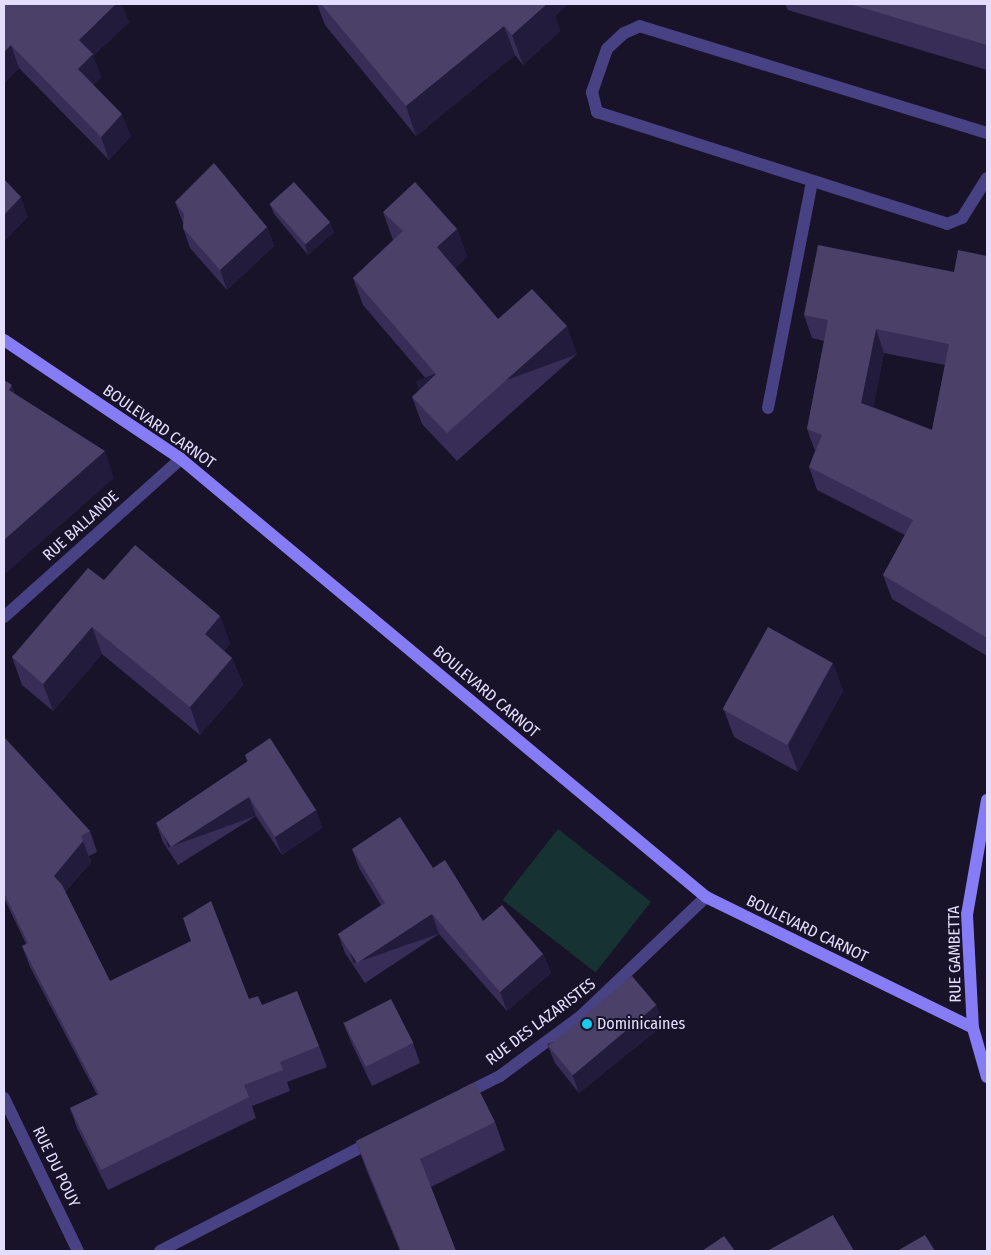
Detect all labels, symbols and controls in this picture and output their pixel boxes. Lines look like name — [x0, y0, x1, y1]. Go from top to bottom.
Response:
street label: BOULEVARD CARNOT — [99, 381, 219, 473]
street label: RUE BALLANDE — [39, 487, 123, 565]
street label: BOULEVARD CARNOT — [429, 642, 543, 742]
street label: BOULEVARD CARNOT — [743, 891, 871, 967]
street label: RUE GAMBETTA — [945, 905, 965, 1003]
street label: RUE DES LAZARISTES — [482, 975, 600, 1069]
place label: Dominicaines — [597, 1014, 685, 1034]
marker: Dominicaines — [581, 1018, 593, 1030]
street label: RUE DU POUY — [28, 1123, 84, 1211]

